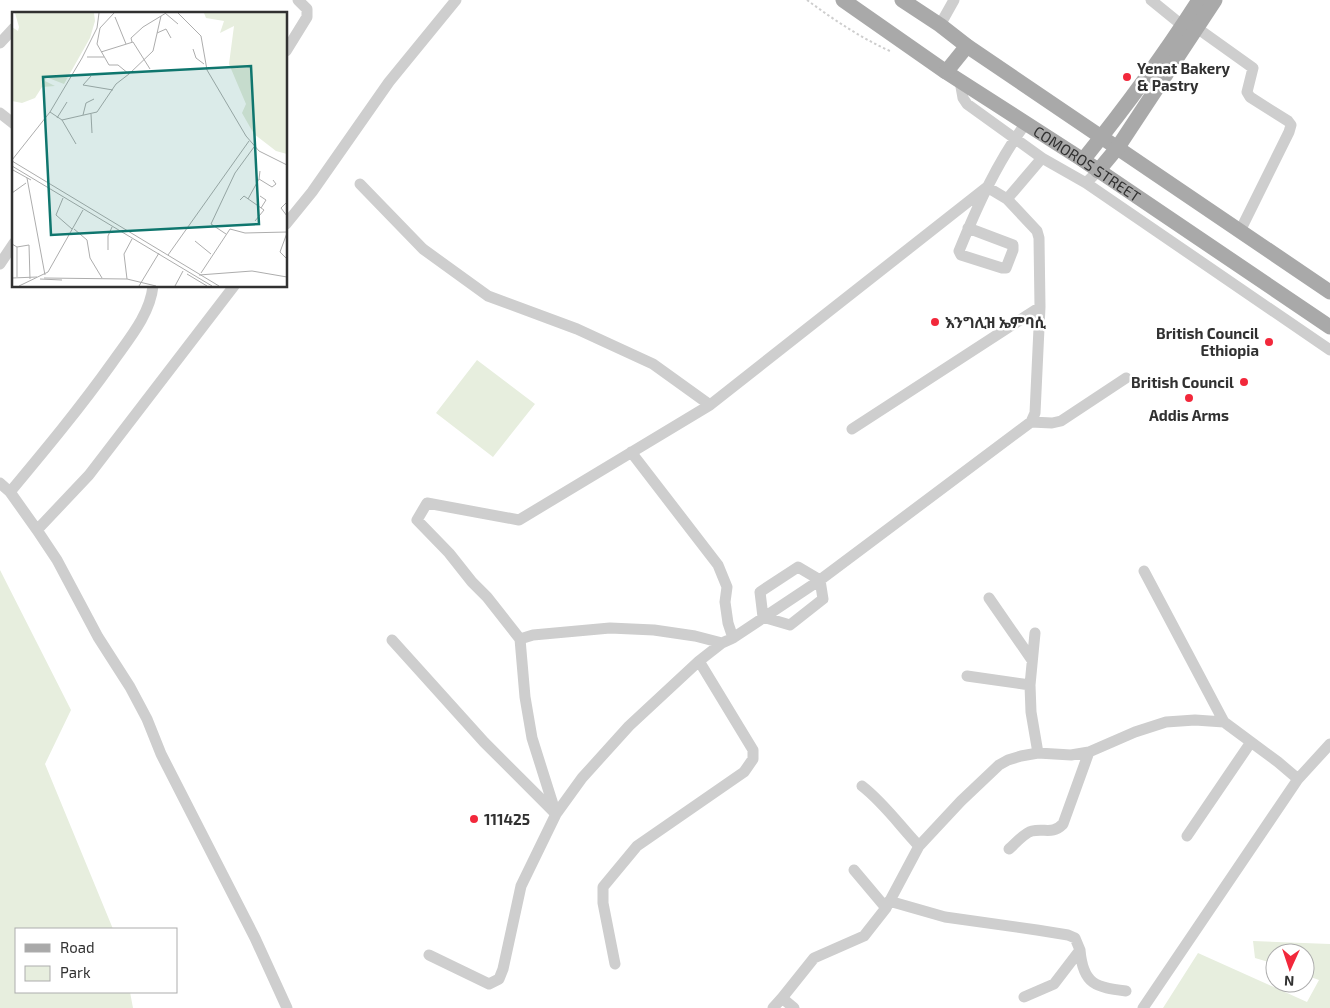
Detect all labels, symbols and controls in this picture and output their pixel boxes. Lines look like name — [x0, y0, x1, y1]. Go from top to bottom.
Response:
inset map — [12, 12, 288, 288]
place label: Yenat Bakery & Pastry — [1137, 59, 1231, 95]
marker: Yenat Bakery & Pastry — [1121, 71, 1133, 83]
street label: COMOROS STREET — [1030, 122, 1144, 206]
place label: እንግሊዝ ኤምባሲ — [945, 313, 1047, 331]
marker: እንግሊዝ ኤምባሲ — [929, 316, 941, 328]
place label: British Council Ethiopia — [1156, 324, 1259, 359]
marker: British Council Ethiopia — [1263, 336, 1275, 348]
place label: British Council — [1131, 373, 1234, 391]
marker: British Council — [1238, 376, 1250, 388]
marker: Addis Arms — [1183, 392, 1195, 404]
place label: Addis Arms — [1149, 406, 1229, 424]
place label: 111425 — [484, 810, 530, 828]
marker: 111425 — [468, 813, 480, 825]
legend — [15, 928, 178, 993]
text: Road — [60, 938, 95, 956]
north arrow — [1265, 943, 1315, 993]
text: Park — [60, 963, 91, 981]
text: N — [1284, 973, 1295, 990]

